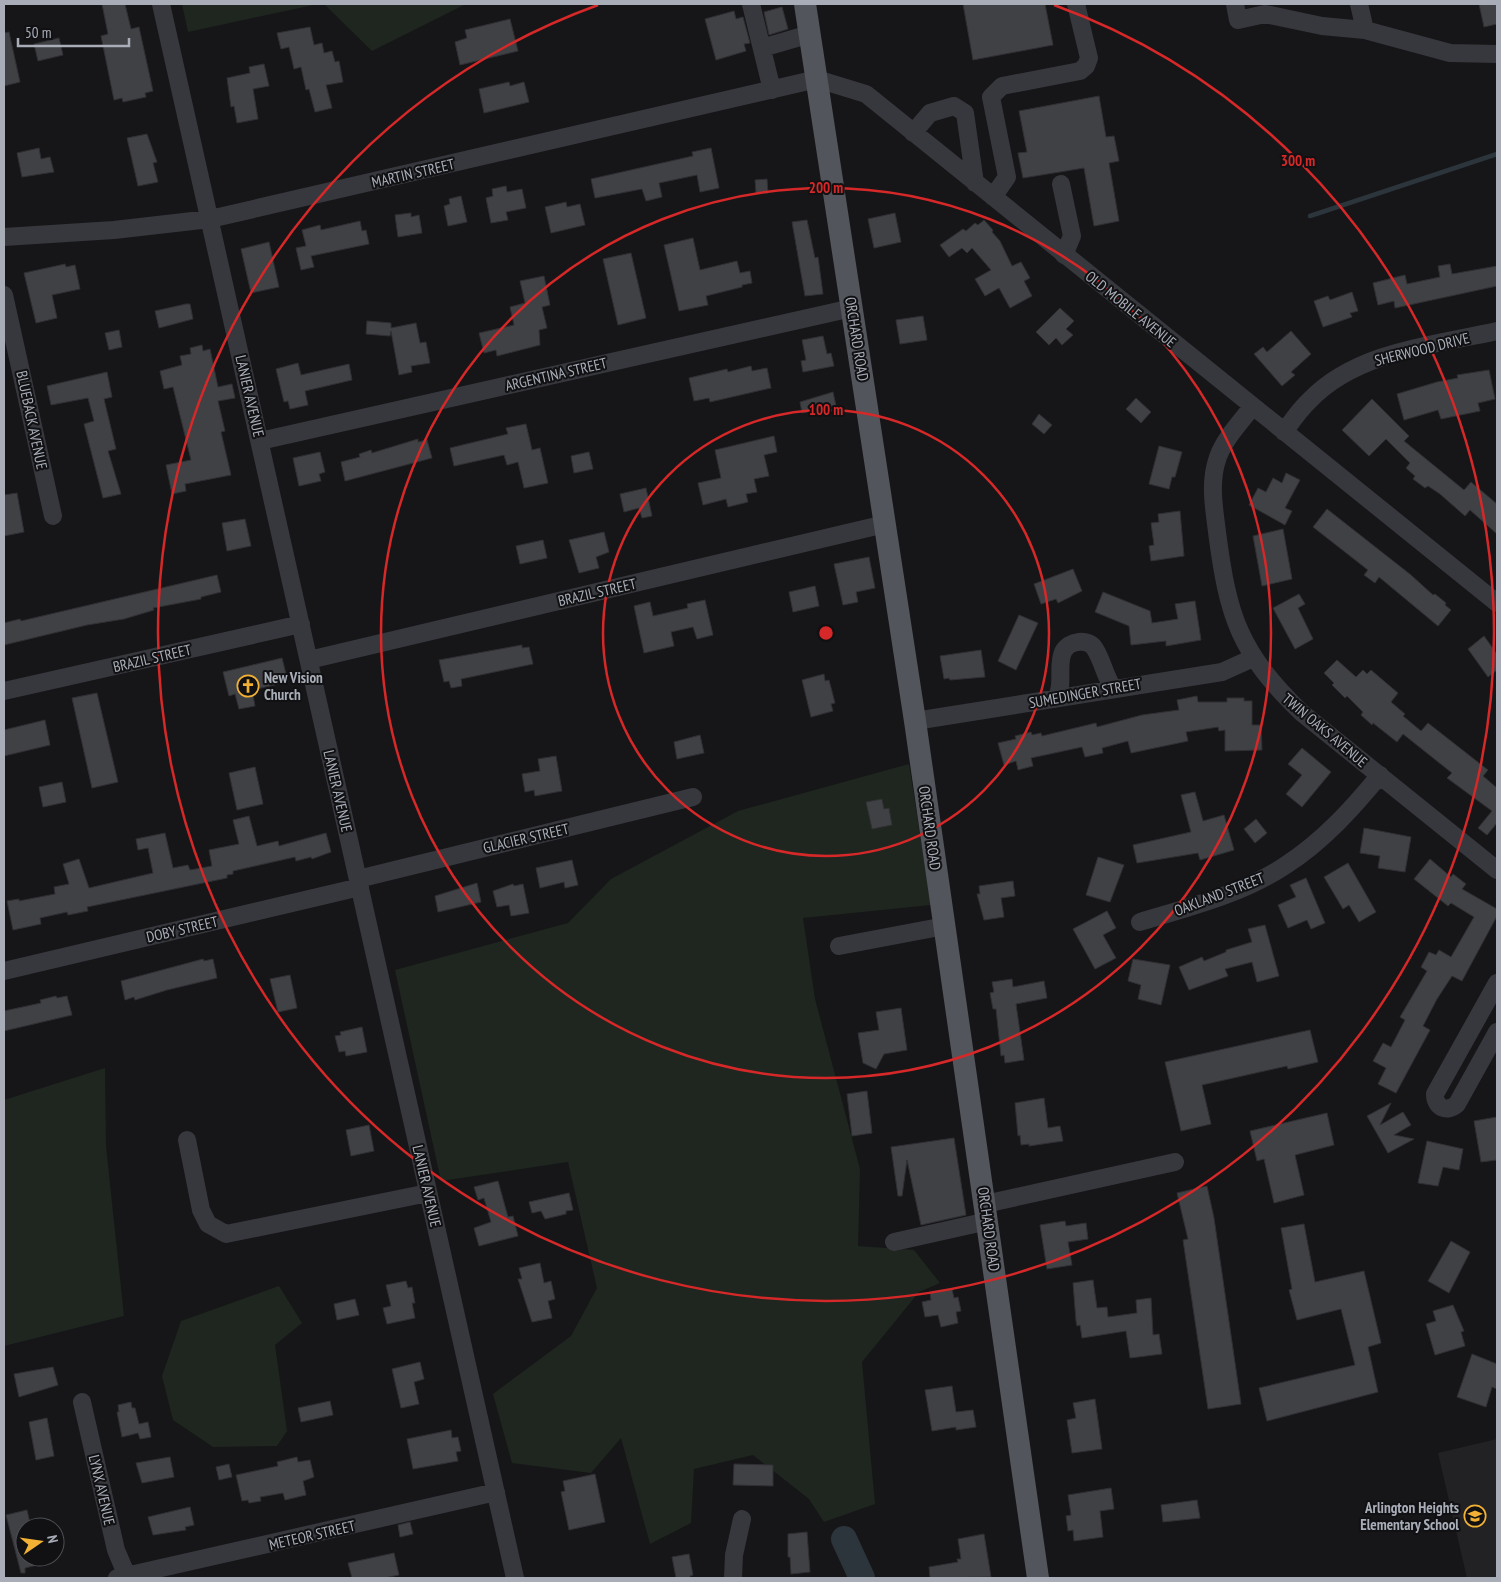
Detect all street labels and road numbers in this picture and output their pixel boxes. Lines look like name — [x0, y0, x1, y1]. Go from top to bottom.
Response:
street label: MARTIN STREET — [370, 154, 457, 192]
street label: OLD MOBILE AVENUE — [1082, 267, 1180, 351]
street label: ORCHARD ROAD — [841, 296, 873, 383]
street label: SHERWOOD DRIVE — [1373, 328, 1471, 370]
street label: LANIER AVENUE — [231, 353, 269, 439]
street label: ARGENTINA STREET — [503, 353, 609, 395]
street label: BLUEBACK AVENUE — [12, 369, 52, 471]
street label: BRAZIL STREET — [556, 574, 638, 610]
street label: BRAZIL STREET — [111, 640, 193, 676]
street label: SUMEDINGER STREET — [1027, 674, 1143, 712]
street label: TWIN OAKS AVENUE — [1279, 689, 1371, 771]
street label: LANIER AVENUE — [319, 748, 357, 834]
street label: ORCHARD ROAD — [915, 785, 945, 872]
street label: GLACIER STREET — [481, 819, 571, 857]
street label: OAKLAND STREET — [1171, 868, 1267, 920]
street label: DOBY STREET — [144, 911, 220, 946]
street label: LANIER AVENUE — [408, 1143, 446, 1229]
street label: ORCHARD ROAD — [974, 1186, 1004, 1273]
street label: LYNX AVENUE — [85, 1453, 119, 1527]
street label: METEOR STREET — [267, 1516, 357, 1554]

